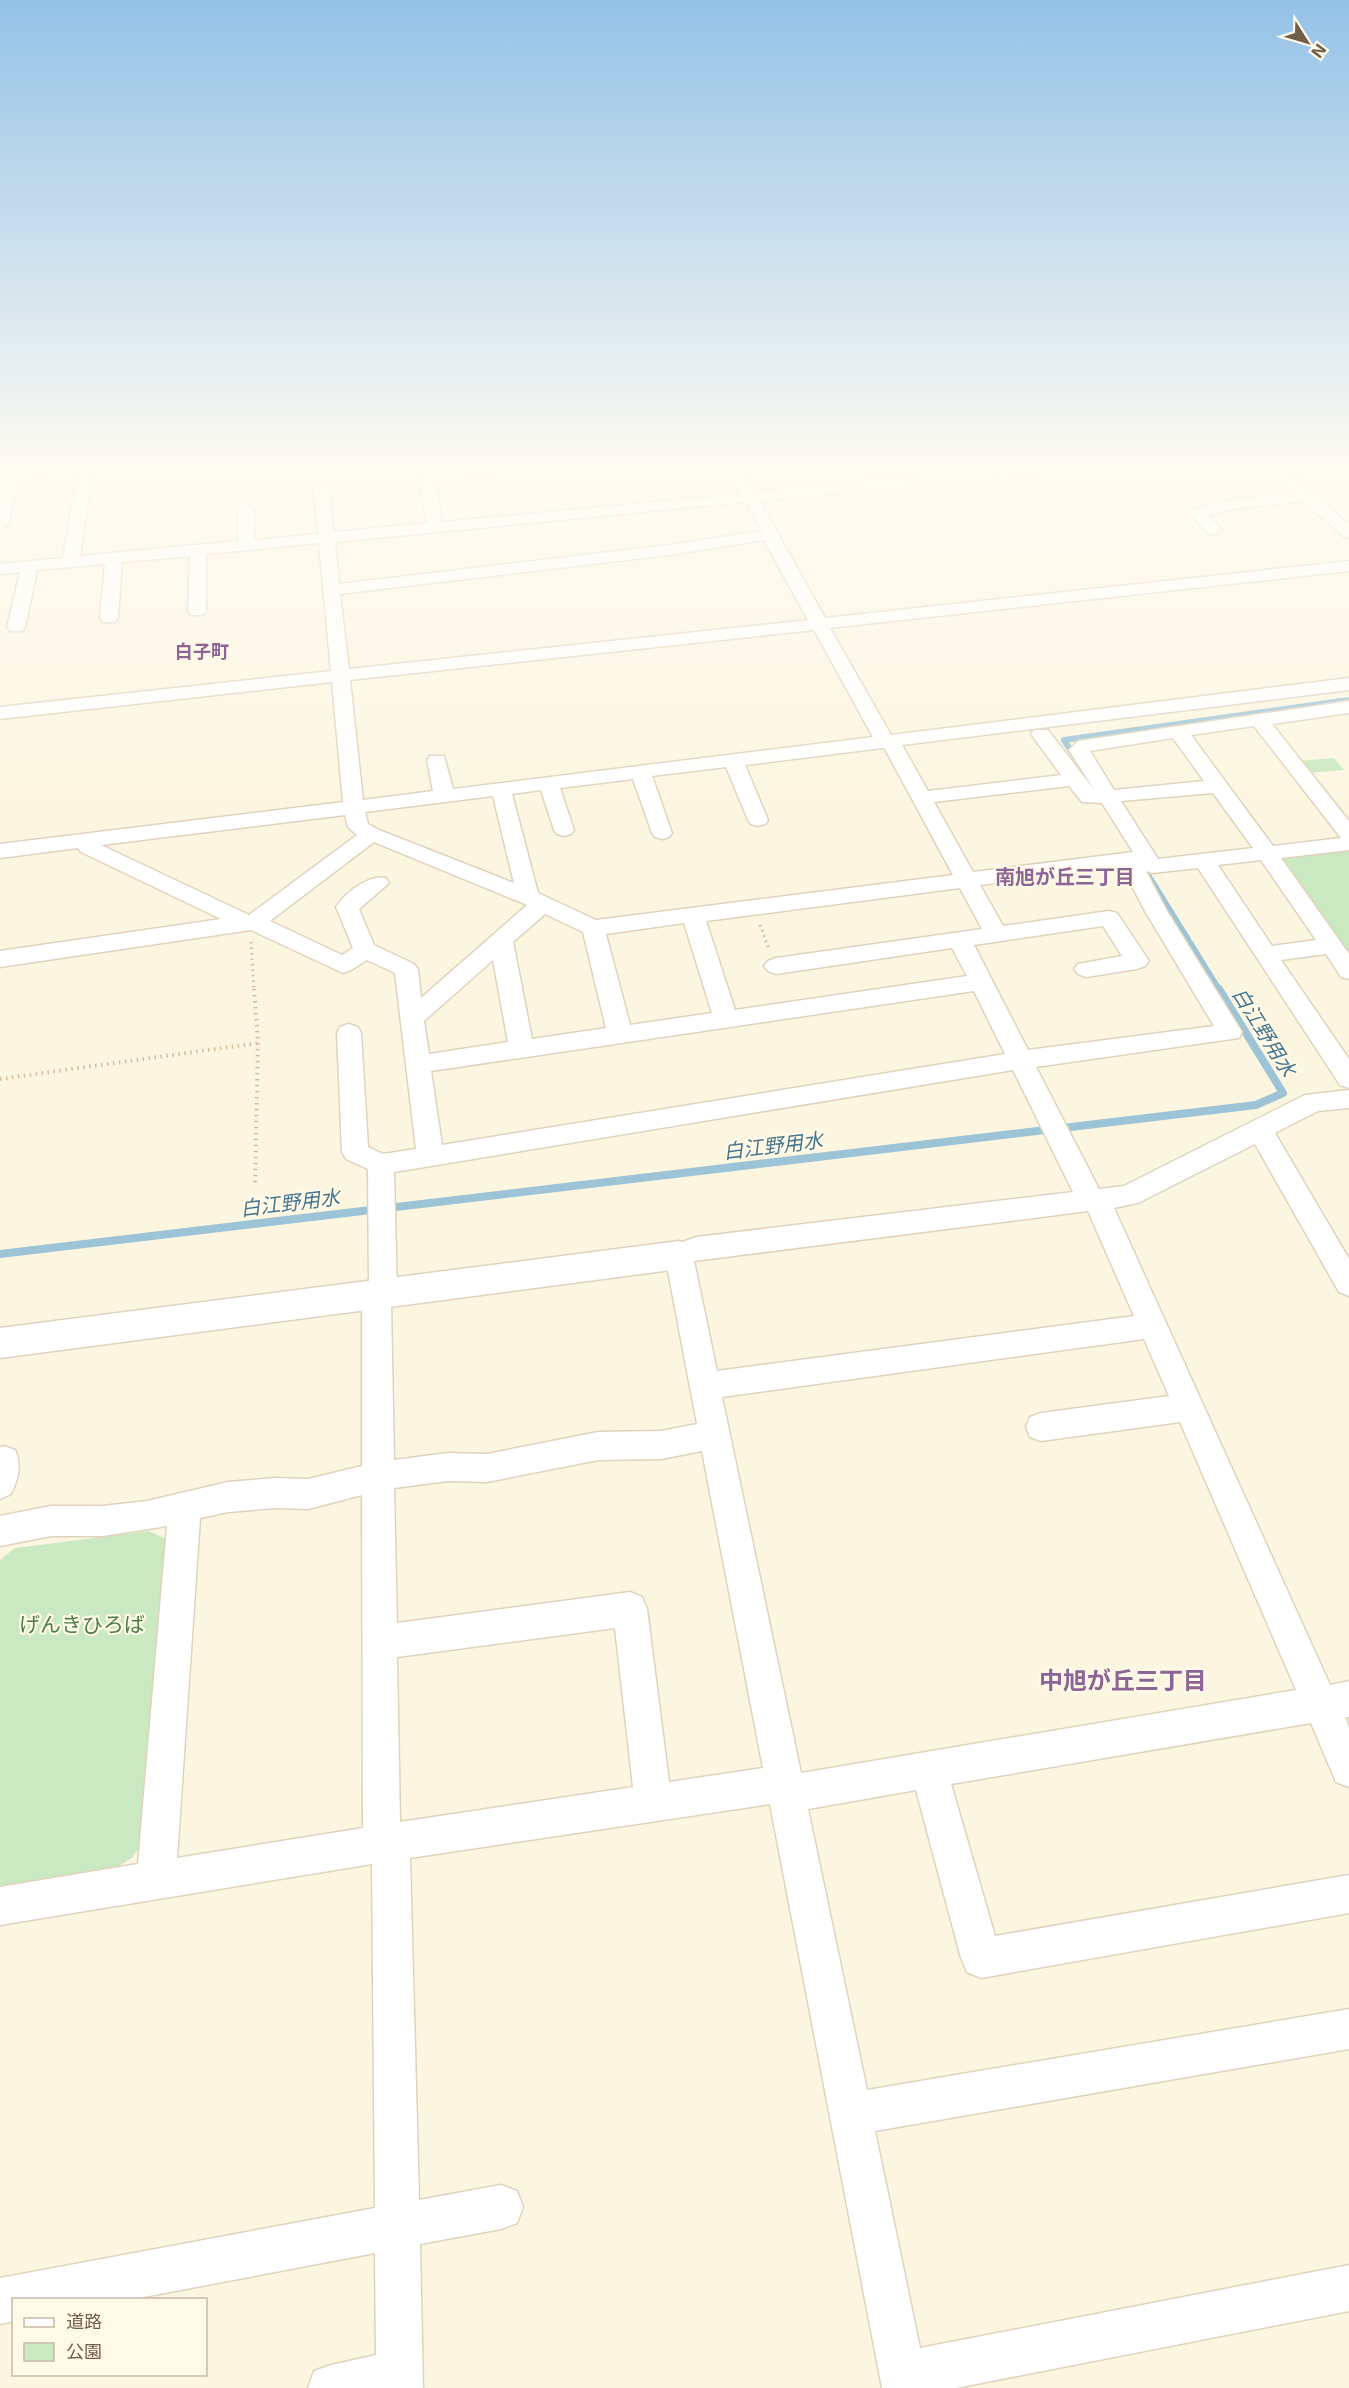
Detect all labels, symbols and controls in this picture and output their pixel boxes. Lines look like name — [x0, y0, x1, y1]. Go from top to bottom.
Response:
north arrow — [1277, 12, 1337, 72]
text: N — [1307, 40, 1331, 62]
district label: 白子町 — [175, 641, 229, 662]
district label: 南旭が丘三丁目 — [995, 865, 1135, 889]
water label: 白江野用水 — [1227, 983, 1302, 1082]
water label: 白江野用水 — [722, 1128, 826, 1164]
water label: 白江野用水 — [239, 1185, 343, 1221]
park label: げんきひろば — [19, 1612, 145, 1637]
district label: 中旭が丘三丁目 — [1039, 1666, 1207, 1695]
legend — [12, 2298, 207, 2376]
text: 道路 — [66, 2311, 102, 2332]
text: 公園 — [66, 2341, 102, 2362]

